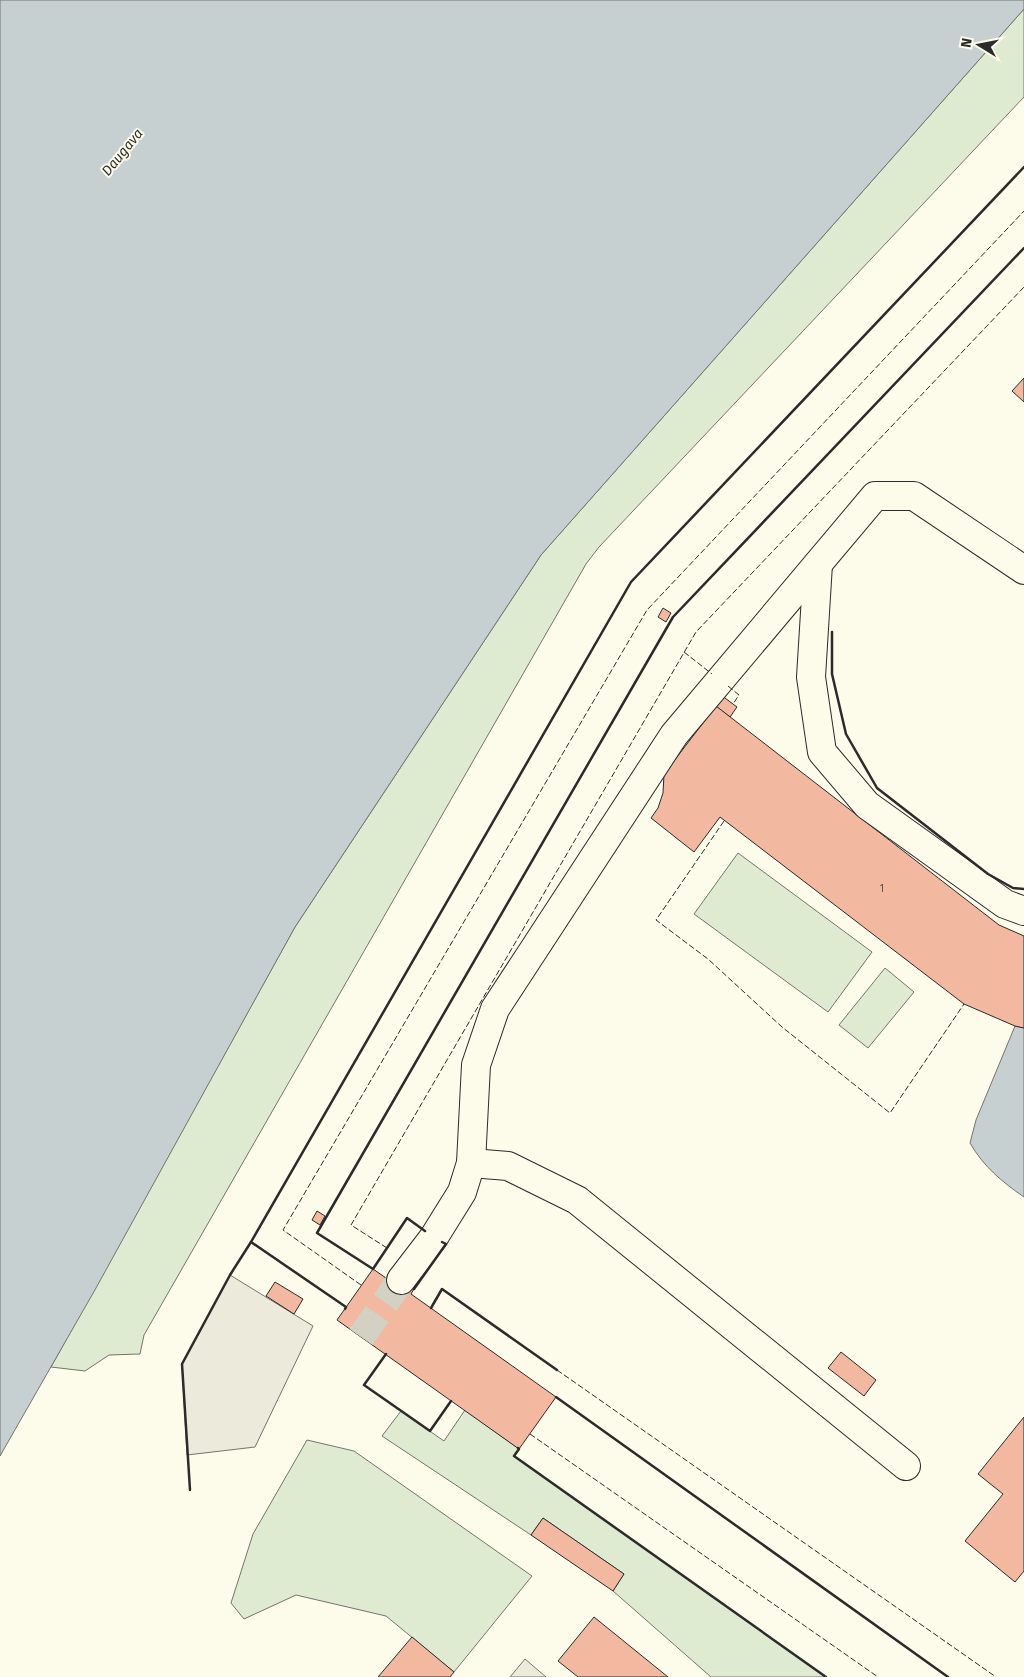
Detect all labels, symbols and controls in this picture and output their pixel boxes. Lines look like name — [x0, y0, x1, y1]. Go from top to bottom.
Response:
north arrow — [954, 20, 1004, 70]
text: N — [958, 37, 976, 49]
water label: Daugava — [98, 125, 147, 179]
house number: 1 — [880, 883, 884, 895]

